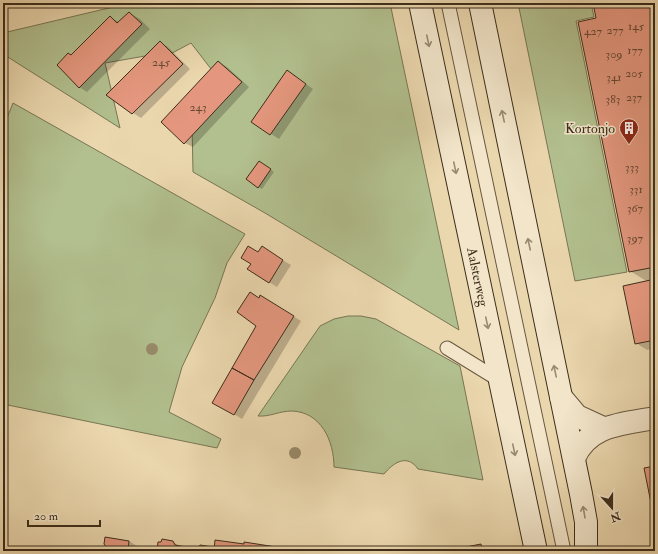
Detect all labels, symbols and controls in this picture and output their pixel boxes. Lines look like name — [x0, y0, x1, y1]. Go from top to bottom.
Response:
house number: 145 — [628, 19, 645, 34]
house number: 277 — [606, 23, 624, 38]
house number: 427 — [584, 24, 603, 39]
one-way arrow — [424, 34, 432, 47]
house number: 177 — [627, 43, 643, 58]
house number: 309 — [606, 47, 622, 62]
house number: 245 — [152, 55, 171, 70]
house number: 205 — [625, 66, 643, 81]
house number: 341 — [606, 70, 622, 85]
house number: 237 — [626, 90, 643, 105]
house number: 383 — [606, 92, 620, 107]
house number: 243 — [189, 100, 207, 115]
one-way arrow — [499, 110, 507, 123]
building icon: Kortonjo — [618, 117, 640, 145]
place label: Kortonjo — [565, 120, 615, 137]
house number: 333 — [625, 160, 639, 175]
one-way arrow — [451, 161, 459, 174]
house number: 331 — [629, 182, 643, 197]
house number: 367 — [627, 201, 644, 216]
house number: 397 — [627, 231, 644, 246]
one-way arrow — [525, 238, 533, 251]
street label: Aalsterweg — [463, 245, 493, 309]
one-way arrow — [484, 316, 492, 329]
one-way arrow — [551, 365, 559, 378]
one-way arrow — [511, 443, 519, 456]
north arrow — [592, 488, 632, 528]
scale bar — [28, 502, 100, 528]
one-way arrow — [580, 506, 588, 519]
text: 20 m — [34, 509, 59, 524]
text: N — [607, 509, 623, 525]

